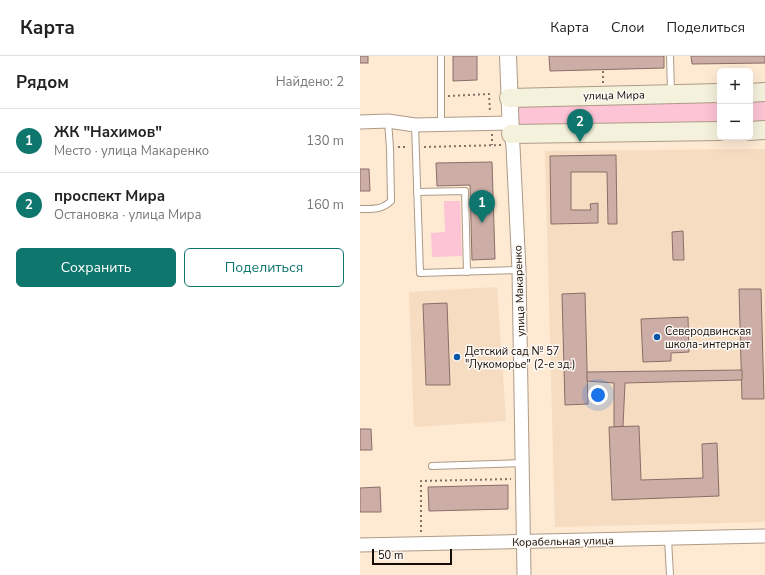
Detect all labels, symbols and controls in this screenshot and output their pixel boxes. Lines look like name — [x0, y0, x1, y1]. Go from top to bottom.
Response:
text: Карта — [20, 15, 75, 41]
text: Карта — [550, 18, 589, 37]
text: Слои — [611, 18, 645, 37]
text: Поделиться — [667, 18, 745, 37]
map controls — [717, 68, 753, 140]
button: + — [717, 68, 753, 104]
text: Рядом — [16, 71, 69, 94]
text: Найдено: 2 — [276, 73, 344, 91]
street label: улица Мира — [583, 87, 645, 104]
button: − — [717, 104, 753, 140]
pin: 2 — [567, 109, 593, 142]
text: ЖК "Нахимов" — [54, 122, 162, 142]
text: 1 — [25, 132, 33, 150]
text: 130 m — [306, 132, 344, 150]
text: Место · улица Макаренко — [54, 142, 209, 160]
text: проспект Мира — [54, 186, 165, 206]
pin: 1 — [469, 190, 495, 223]
text: 2 — [25, 196, 33, 214]
text: 160 m — [306, 196, 344, 214]
text: Остановка · улица Мира — [54, 206, 202, 224]
street label: улица Макаренко — [510, 245, 529, 337]
button: Сохранить — [16, 248, 176, 287]
button: Поделиться — [184, 248, 344, 287]
place label: Северодвинская школа-интернат — [665, 324, 751, 352]
marker: Северодвинская школа-интернат — [652, 332, 662, 342]
place label: Детский сад № 57 "Лукоморье" (2-е зд.) — [465, 344, 575, 372]
marker: Детский сад № 57 "Лукоморье" (2-е зд.) — [452, 352, 462, 362]
your location — [588, 385, 608, 405]
street label: Корабельная улица — [512, 533, 614, 550]
scale bar — [372, 547, 452, 566]
text: 50 m — [378, 548, 403, 563]

